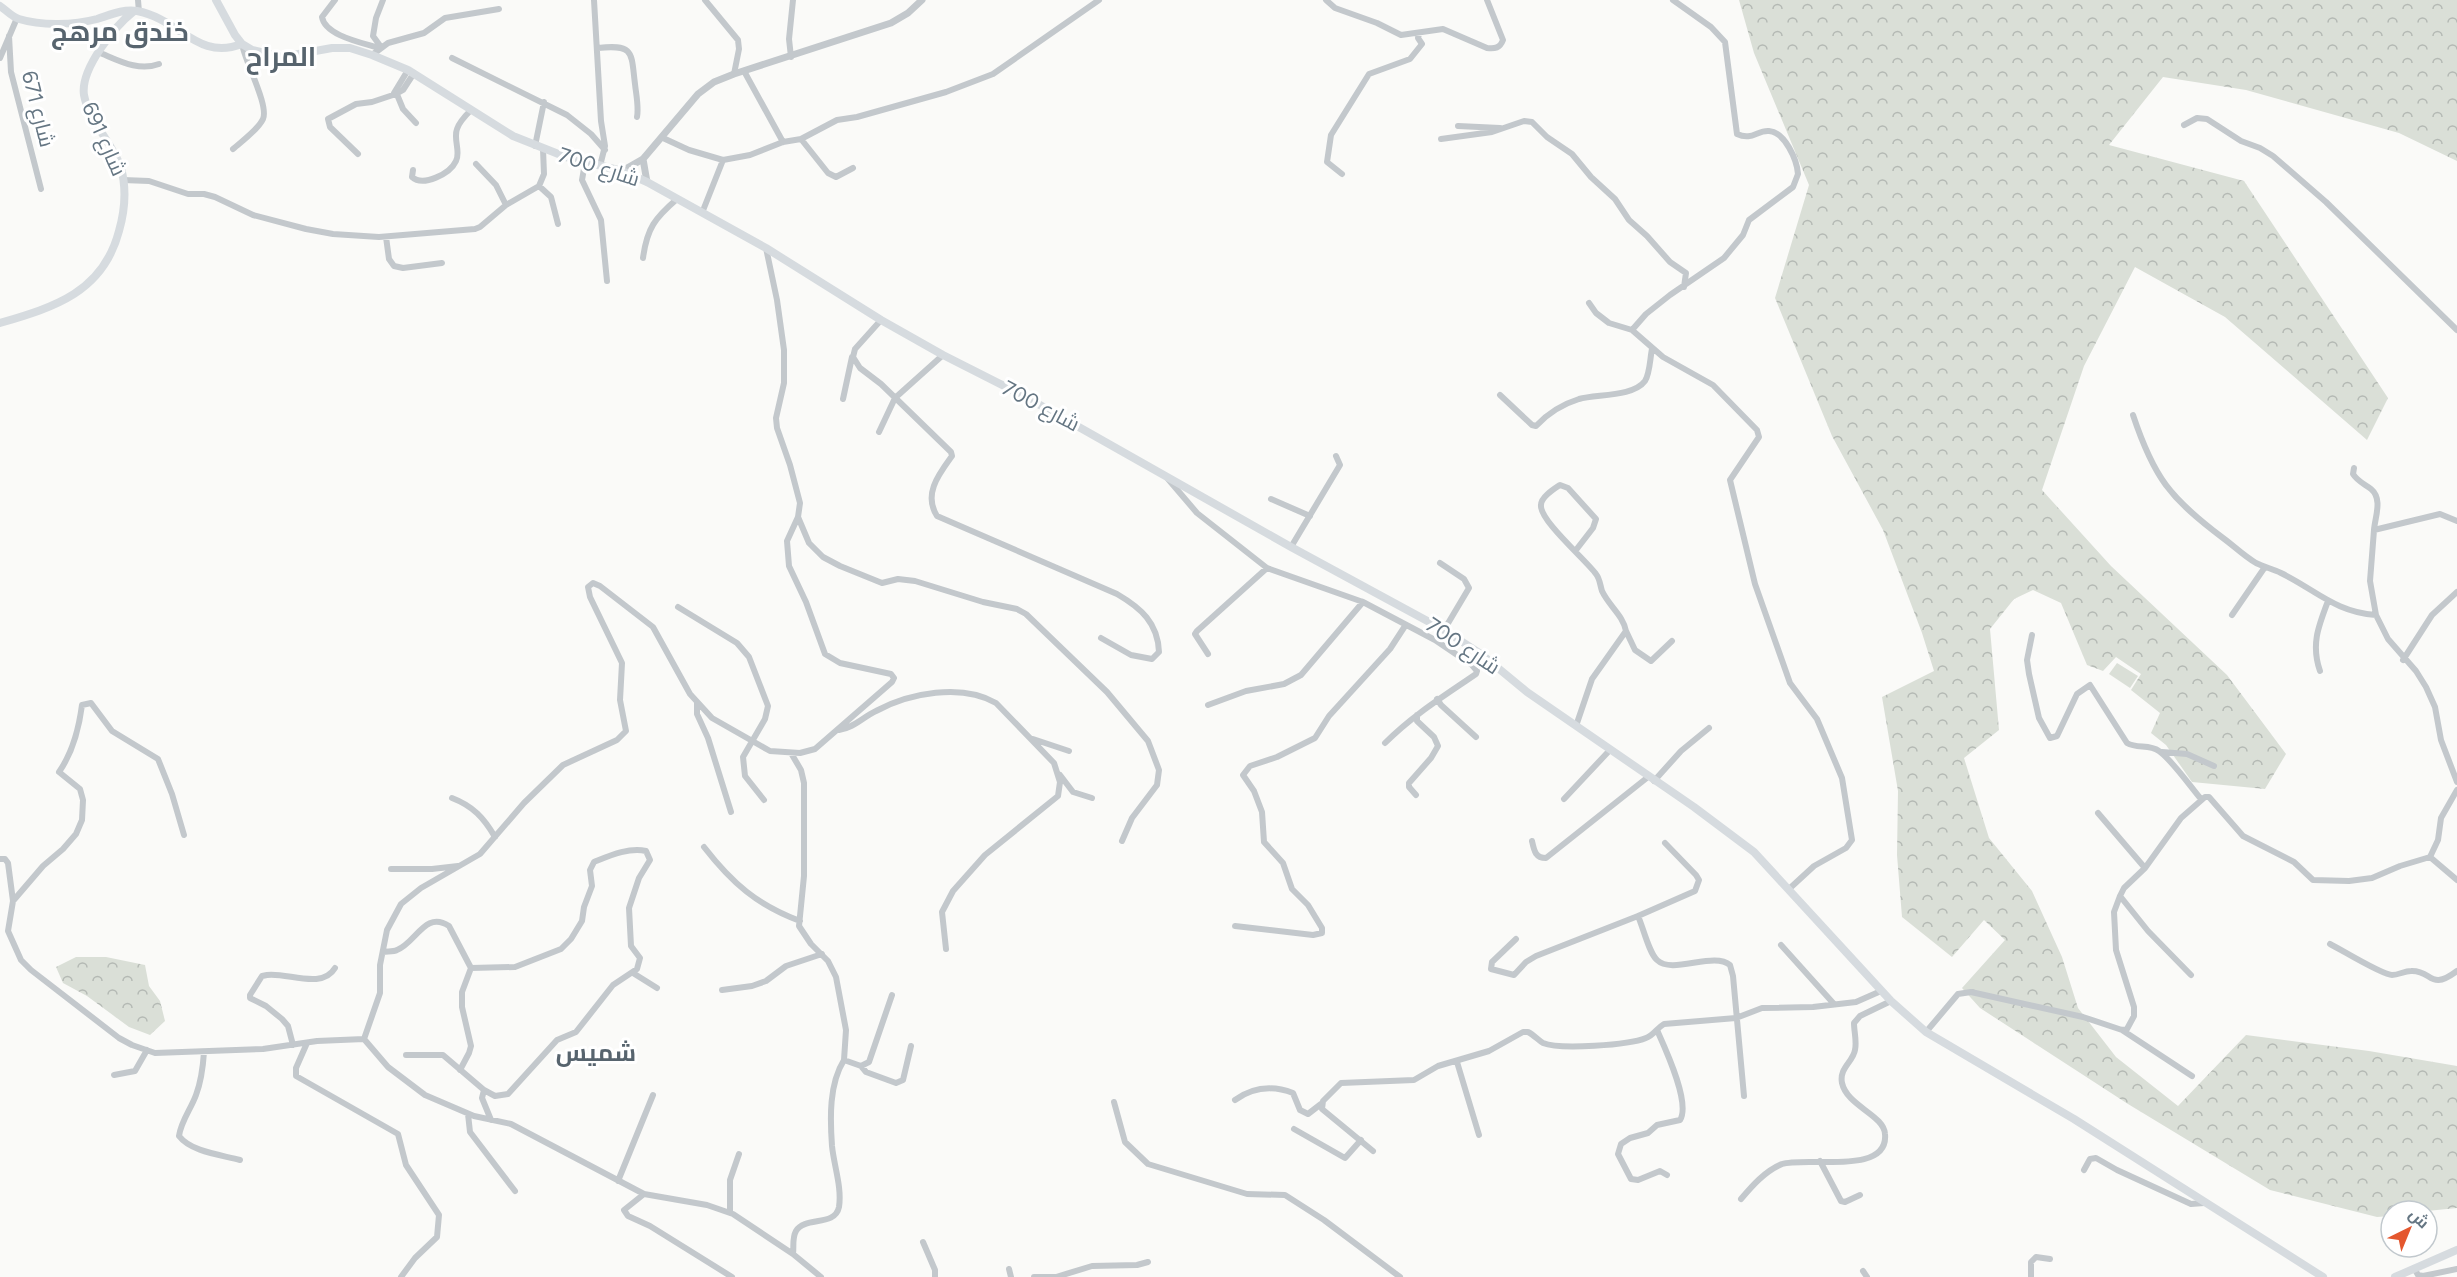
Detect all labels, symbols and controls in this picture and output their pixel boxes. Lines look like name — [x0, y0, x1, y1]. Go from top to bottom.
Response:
district label: خندق مرهج — [51, 15, 189, 50]
district label: المراح — [246, 40, 316, 75]
street label: شارع 671 — [15, 68, 60, 150]
street label: شارع 691 — [75, 98, 132, 180]
street label: شارع 700 — [555, 142, 643, 193]
street label: شارع 700 — [997, 375, 1084, 438]
street label: شارع 700 — [1420, 612, 1505, 681]
district label: شميس — [556, 1038, 636, 1067]
north arrow — [2379, 1199, 2439, 1259]
text: ش — [2405, 1204, 2433, 1232]

